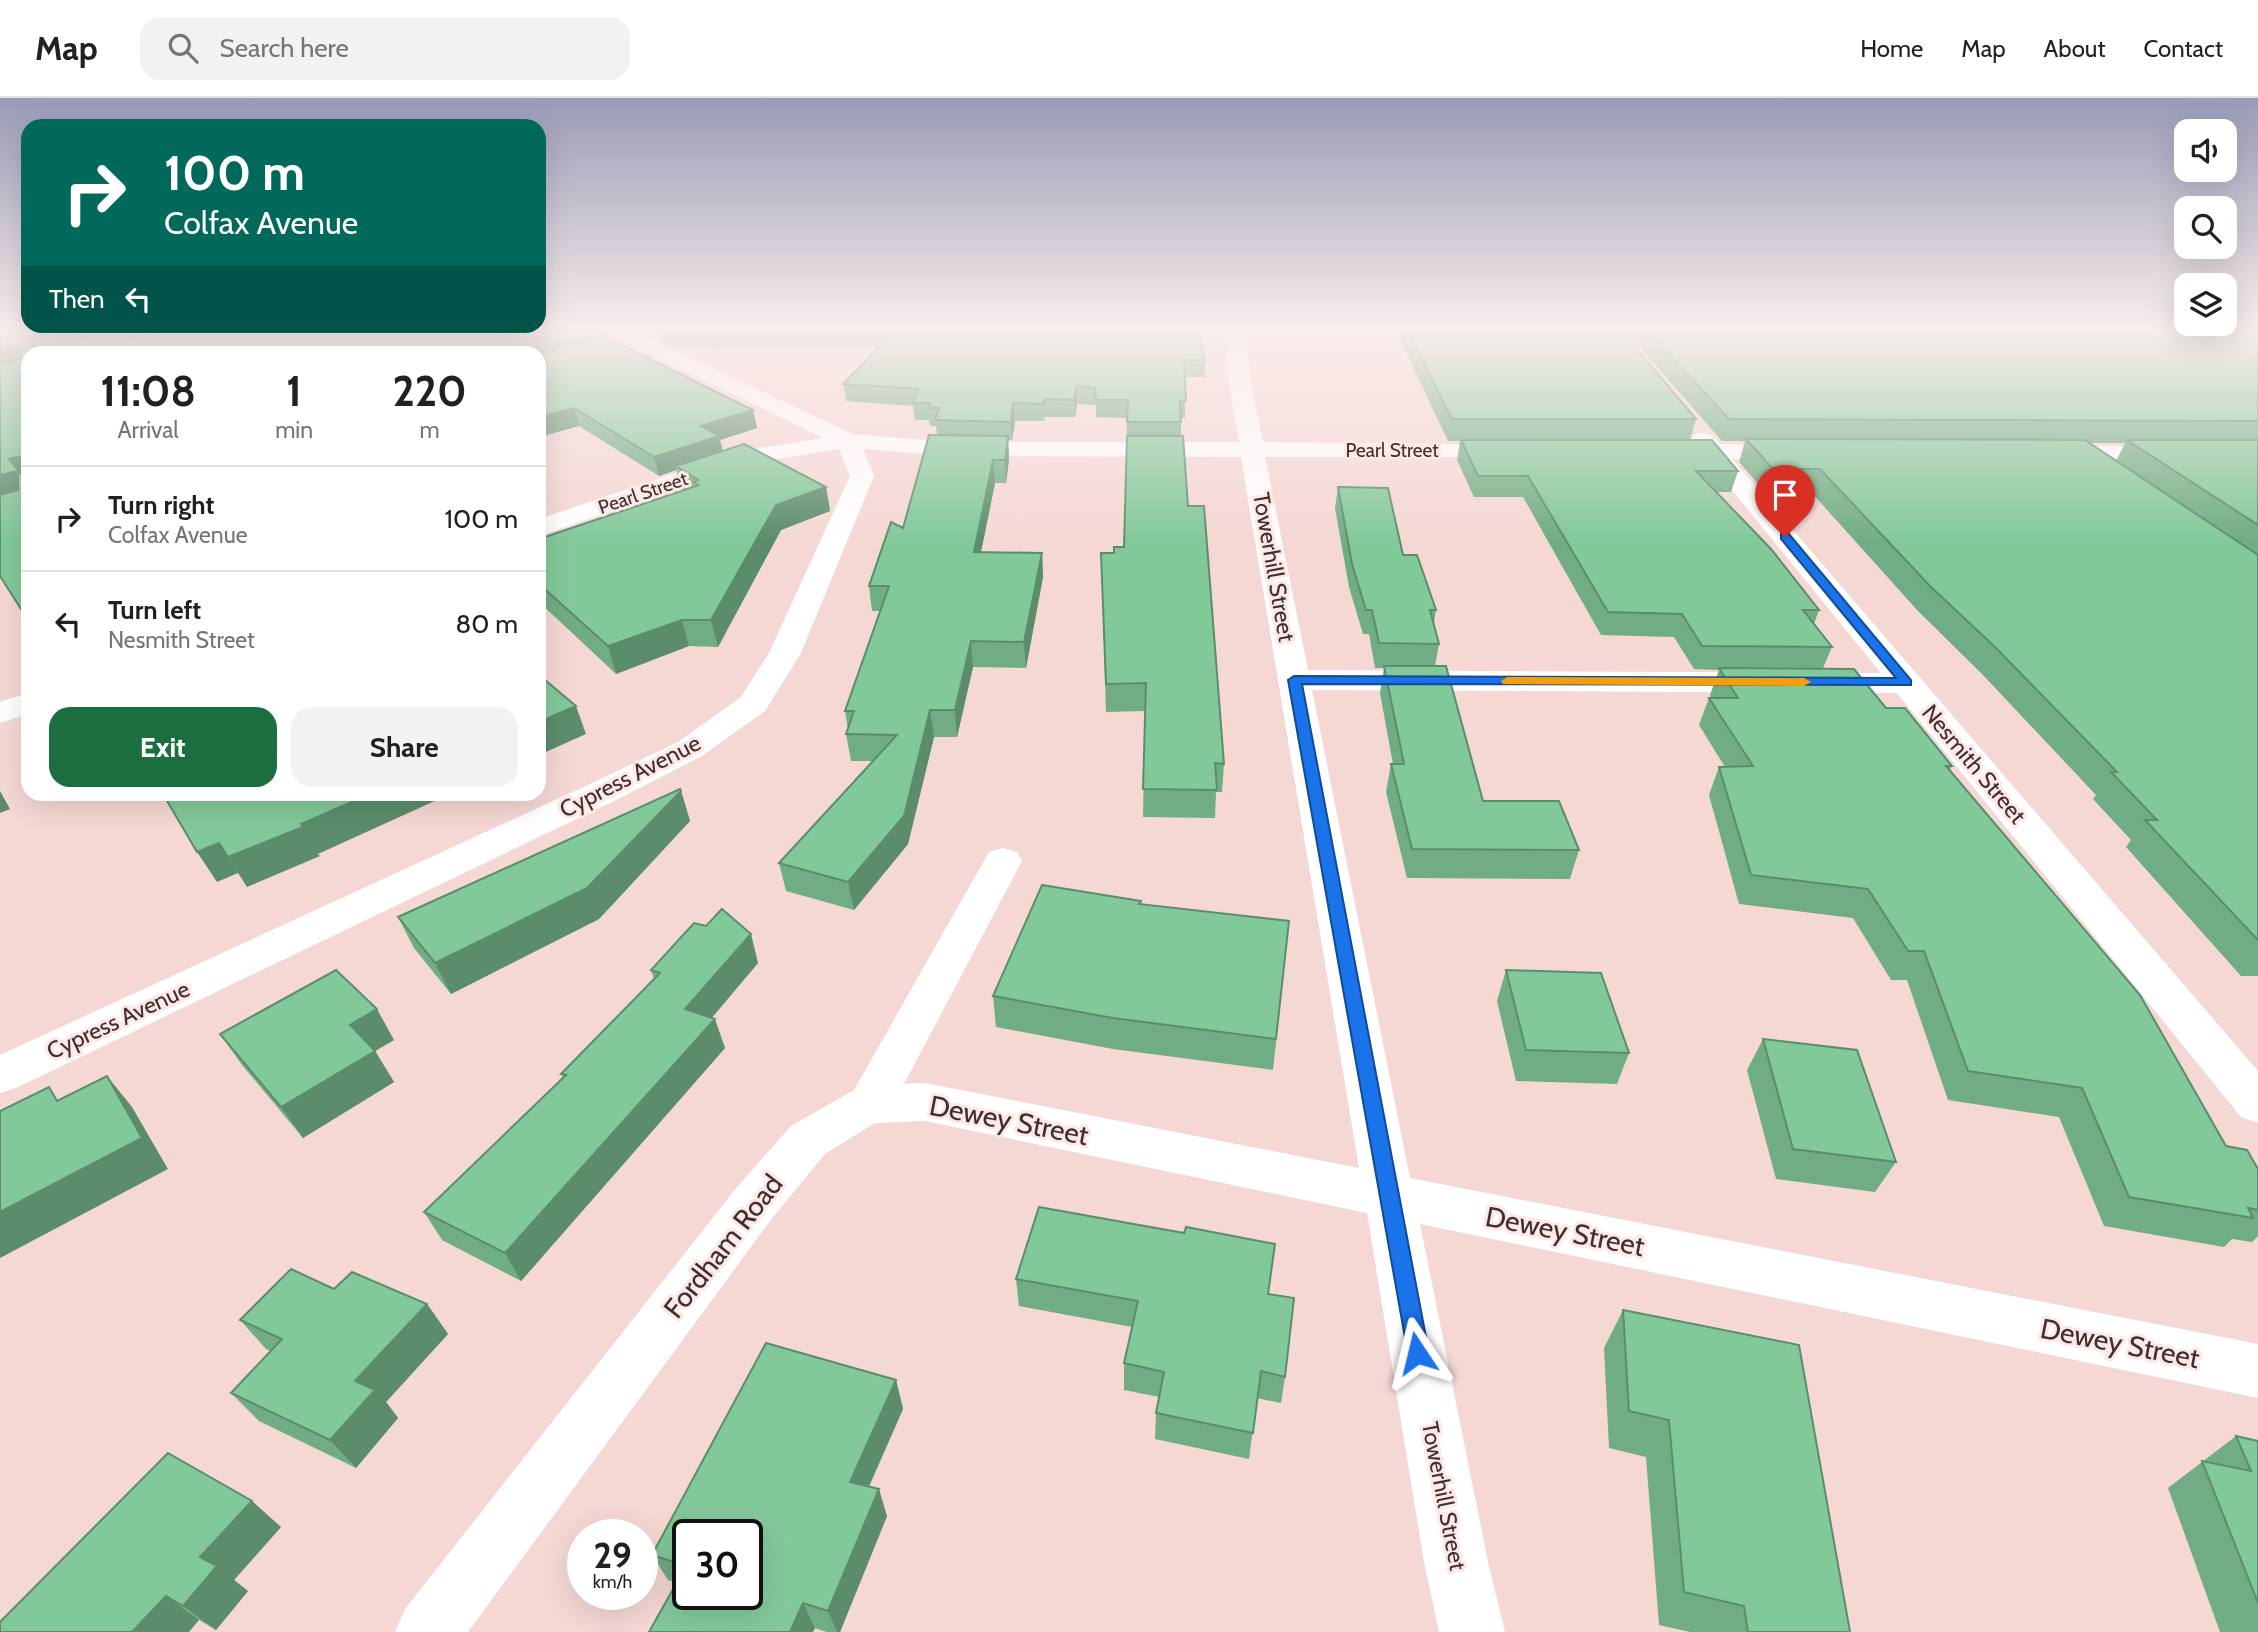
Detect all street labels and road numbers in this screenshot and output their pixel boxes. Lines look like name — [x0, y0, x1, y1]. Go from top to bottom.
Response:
street label: Pearl Street — [1345, 439, 1439, 462]
street label: Pearl Street — [595, 467, 691, 519]
street label: Towerhill Street — [1247, 490, 1301, 644]
street label: Nesmith Street — [1916, 699, 2032, 829]
street label: Cypress Avenue — [555, 728, 705, 824]
street label: Cypress Avenue — [42, 975, 194, 1065]
street label: Dewey Street — [927, 1088, 1091, 1152]
street label: Fordham Road — [656, 1167, 790, 1325]
street label: Dewey Street — [1483, 1199, 1647, 1263]
street label: Dewey Street — [2038, 1311, 2202, 1375]
street label: Towerhill Street — [1416, 1419, 1472, 1573]

